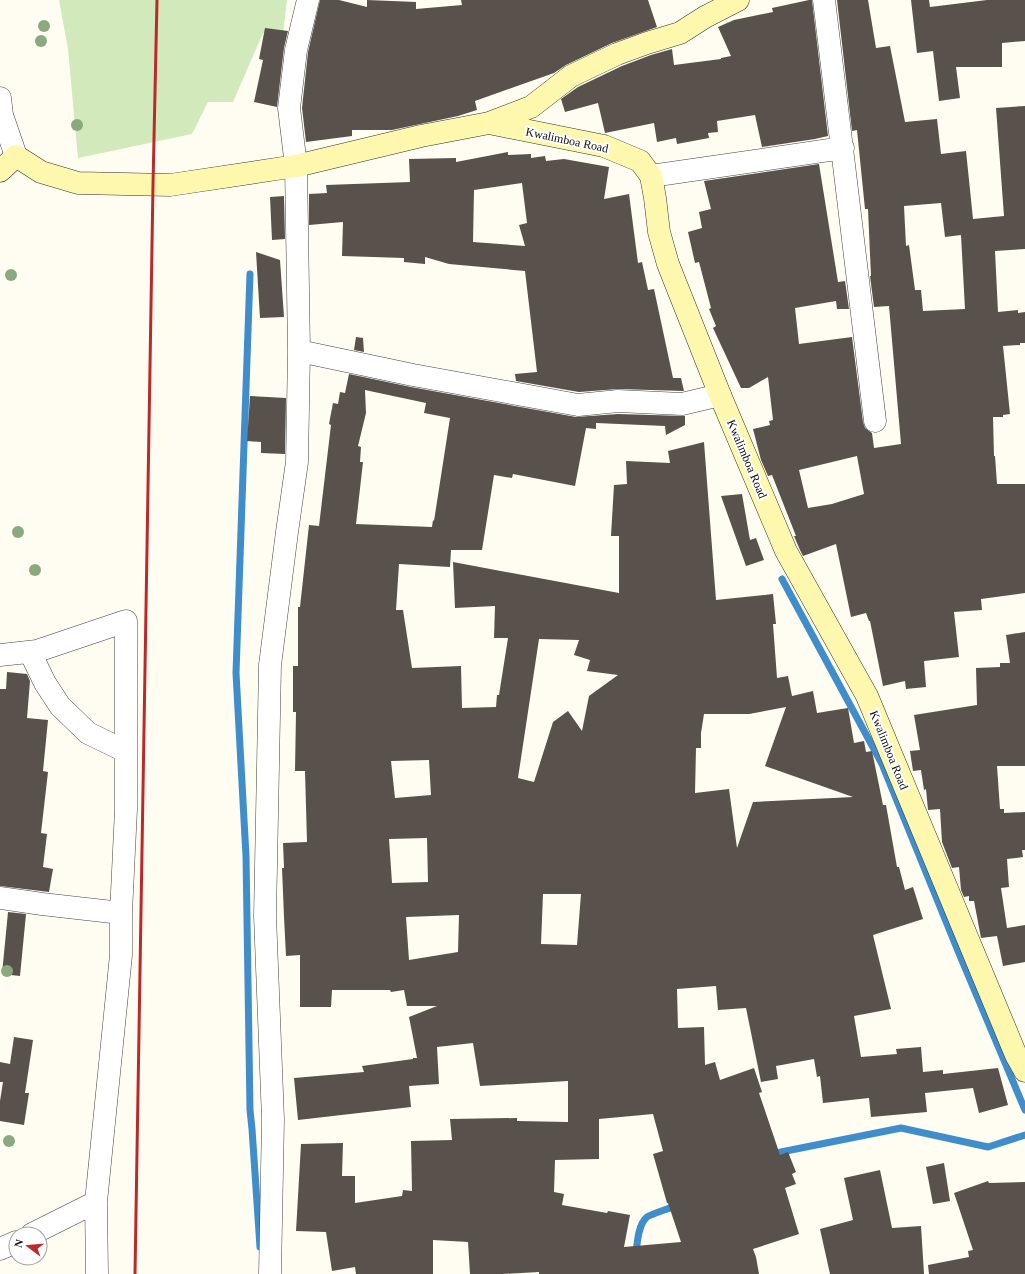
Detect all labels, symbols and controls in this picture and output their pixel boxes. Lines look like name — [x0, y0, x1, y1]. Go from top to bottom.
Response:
street label: Kwalimboa Road — [524, 124, 610, 156]
street label: Kwalimboa Road — [724, 417, 770, 501]
street label: Kwalimboa Road — [867, 708, 911, 792]
north arrow — [8, 1226, 48, 1266]
text: N — [12, 1238, 25, 1249]

